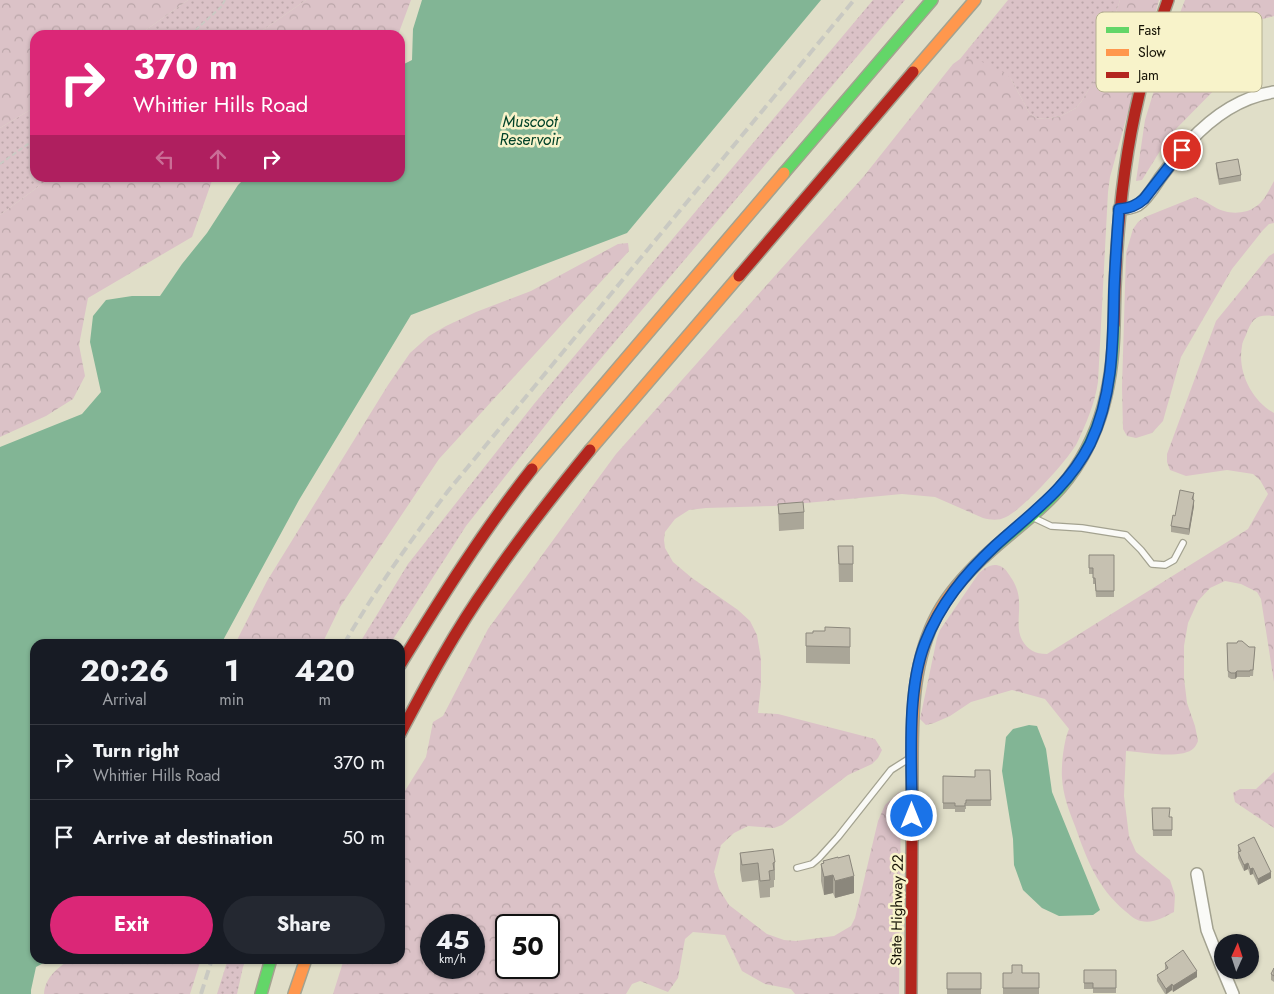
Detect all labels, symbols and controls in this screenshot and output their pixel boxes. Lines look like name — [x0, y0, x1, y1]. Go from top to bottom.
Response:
legend — [1096, 12, 1262, 92]
text: Fast — [1138, 20, 1161, 40]
text: 370 m — [133, 42, 238, 92]
text: Slow — [1138, 42, 1166, 62]
icon: right — [50, 50, 115, 115]
text: Jam — [1136, 65, 1159, 85]
text: Whittier Hills Road — [133, 88, 308, 120]
water label: Muscoot Reservoir — [499, 110, 562, 151]
pin — [1161, 129, 1203, 171]
icon: arrive — [1168, 136, 1196, 164]
icon: left — [151, 145, 179, 173]
icon: ahead — [204, 145, 232, 173]
icon: right — [257, 145, 285, 173]
text: 20:26 — [80, 649, 169, 692]
text: 1 — [224, 649, 239, 692]
text: 420 — [294, 649, 355, 692]
text: Arrival — [103, 688, 147, 711]
text: min — [219, 688, 244, 711]
text: m — [318, 688, 331, 711]
text: Turn right — [93, 737, 179, 764]
icon: right — [50, 748, 78, 776]
text: 370 m — [333, 749, 385, 776]
text: Whittier Hills Road — [93, 764, 221, 787]
position arrow — [885, 789, 937, 841]
icon: arrive — [50, 823, 78, 851]
text: Arrive at destination — [93, 824, 273, 851]
text: 50 m — [342, 824, 385, 851]
street label: State Highway 22 — [885, 854, 909, 966]
button: Exit — [50, 896, 213, 954]
button: Share — [223, 896, 385, 954]
speed limit sign: 50 — [495, 914, 560, 979]
text: 45 — [436, 922, 469, 958]
north arrow — [1214, 934, 1259, 979]
map controls — [1214, 934, 1259, 979]
text: km/h — [439, 950, 466, 968]

